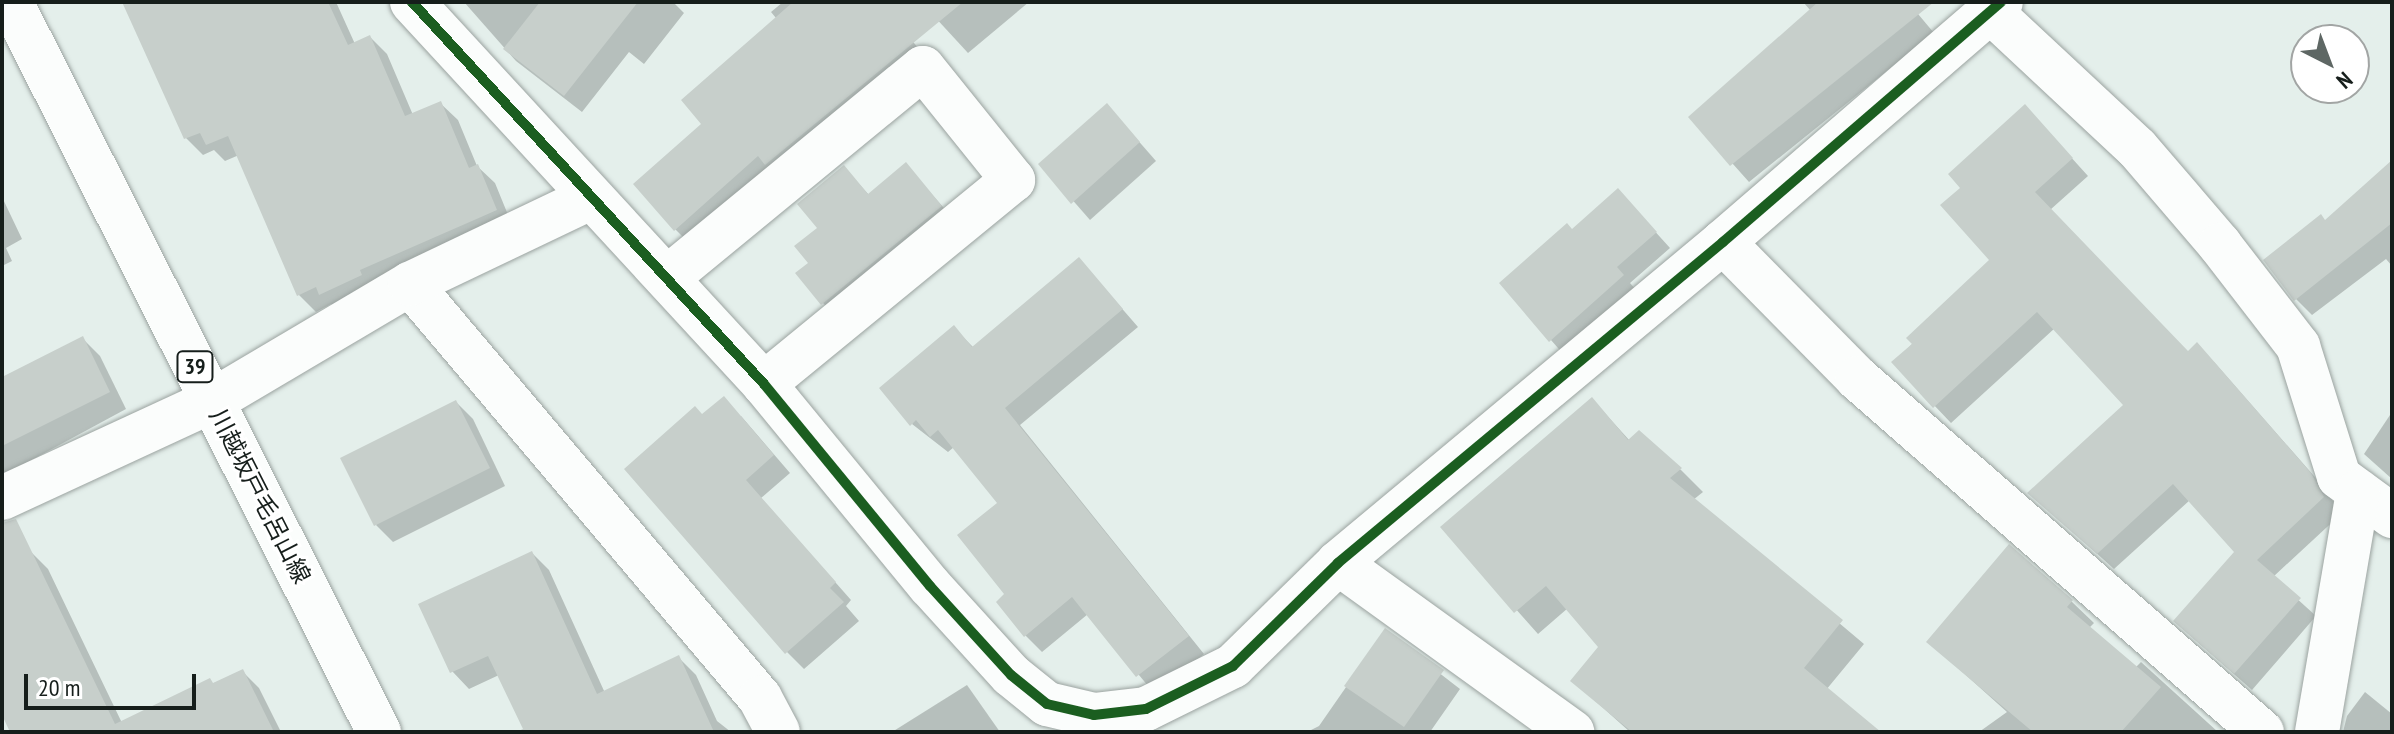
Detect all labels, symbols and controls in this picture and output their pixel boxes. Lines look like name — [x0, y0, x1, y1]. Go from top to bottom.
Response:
north arrow — [2290, 24, 2370, 104]
text: N — [2331, 66, 2359, 95]
road number: 39 — [175, 349, 215, 385]
street label: 川越坂戸毛呂山線 — [204, 404, 316, 588]
scale bar — [28, 658, 200, 708]
text: 20 m — [38, 672, 80, 703]

